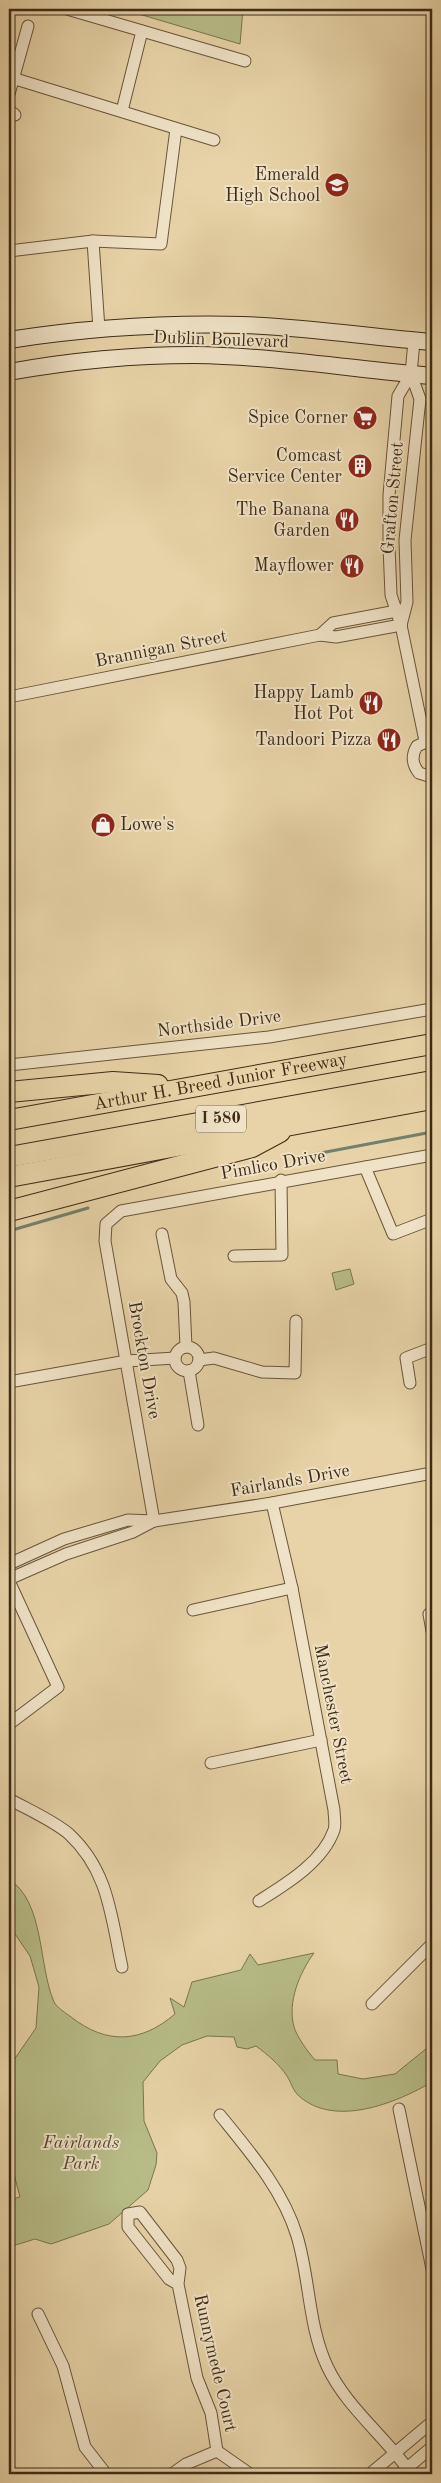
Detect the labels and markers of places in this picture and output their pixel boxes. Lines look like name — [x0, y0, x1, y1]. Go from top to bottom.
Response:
place label: Emerald High School — [225, 166, 320, 205]
school or university icon: Emerald High School — [324, 172, 350, 198]
supermarket icon: Spice Corner — [352, 405, 378, 431]
place label: Spice Corner — [248, 409, 349, 427]
place label: Comcast Service Center — [228, 447, 343, 486]
building icon: Comcast Service Center — [347, 453, 373, 479]
place label: The Banana Garden — [236, 501, 330, 540]
restaurant icon: The Banana Garden — [334, 507, 360, 533]
restaurant icon: Mayflower — [339, 553, 365, 579]
place label: Mayflower — [254, 557, 335, 575]
place label: Happy Lamb Hot Pot — [253, 684, 354, 723]
restaurant icon: Happy Lamb Hot Pot — [358, 690, 384, 716]
restaurant icon: Tandoori Pizza — [376, 727, 402, 753]
place label: Tandoori Pizza — [255, 731, 372, 749]
shop icon: Lowe's — [90, 812, 116, 838]
place label: Lowe's — [120, 816, 174, 834]

